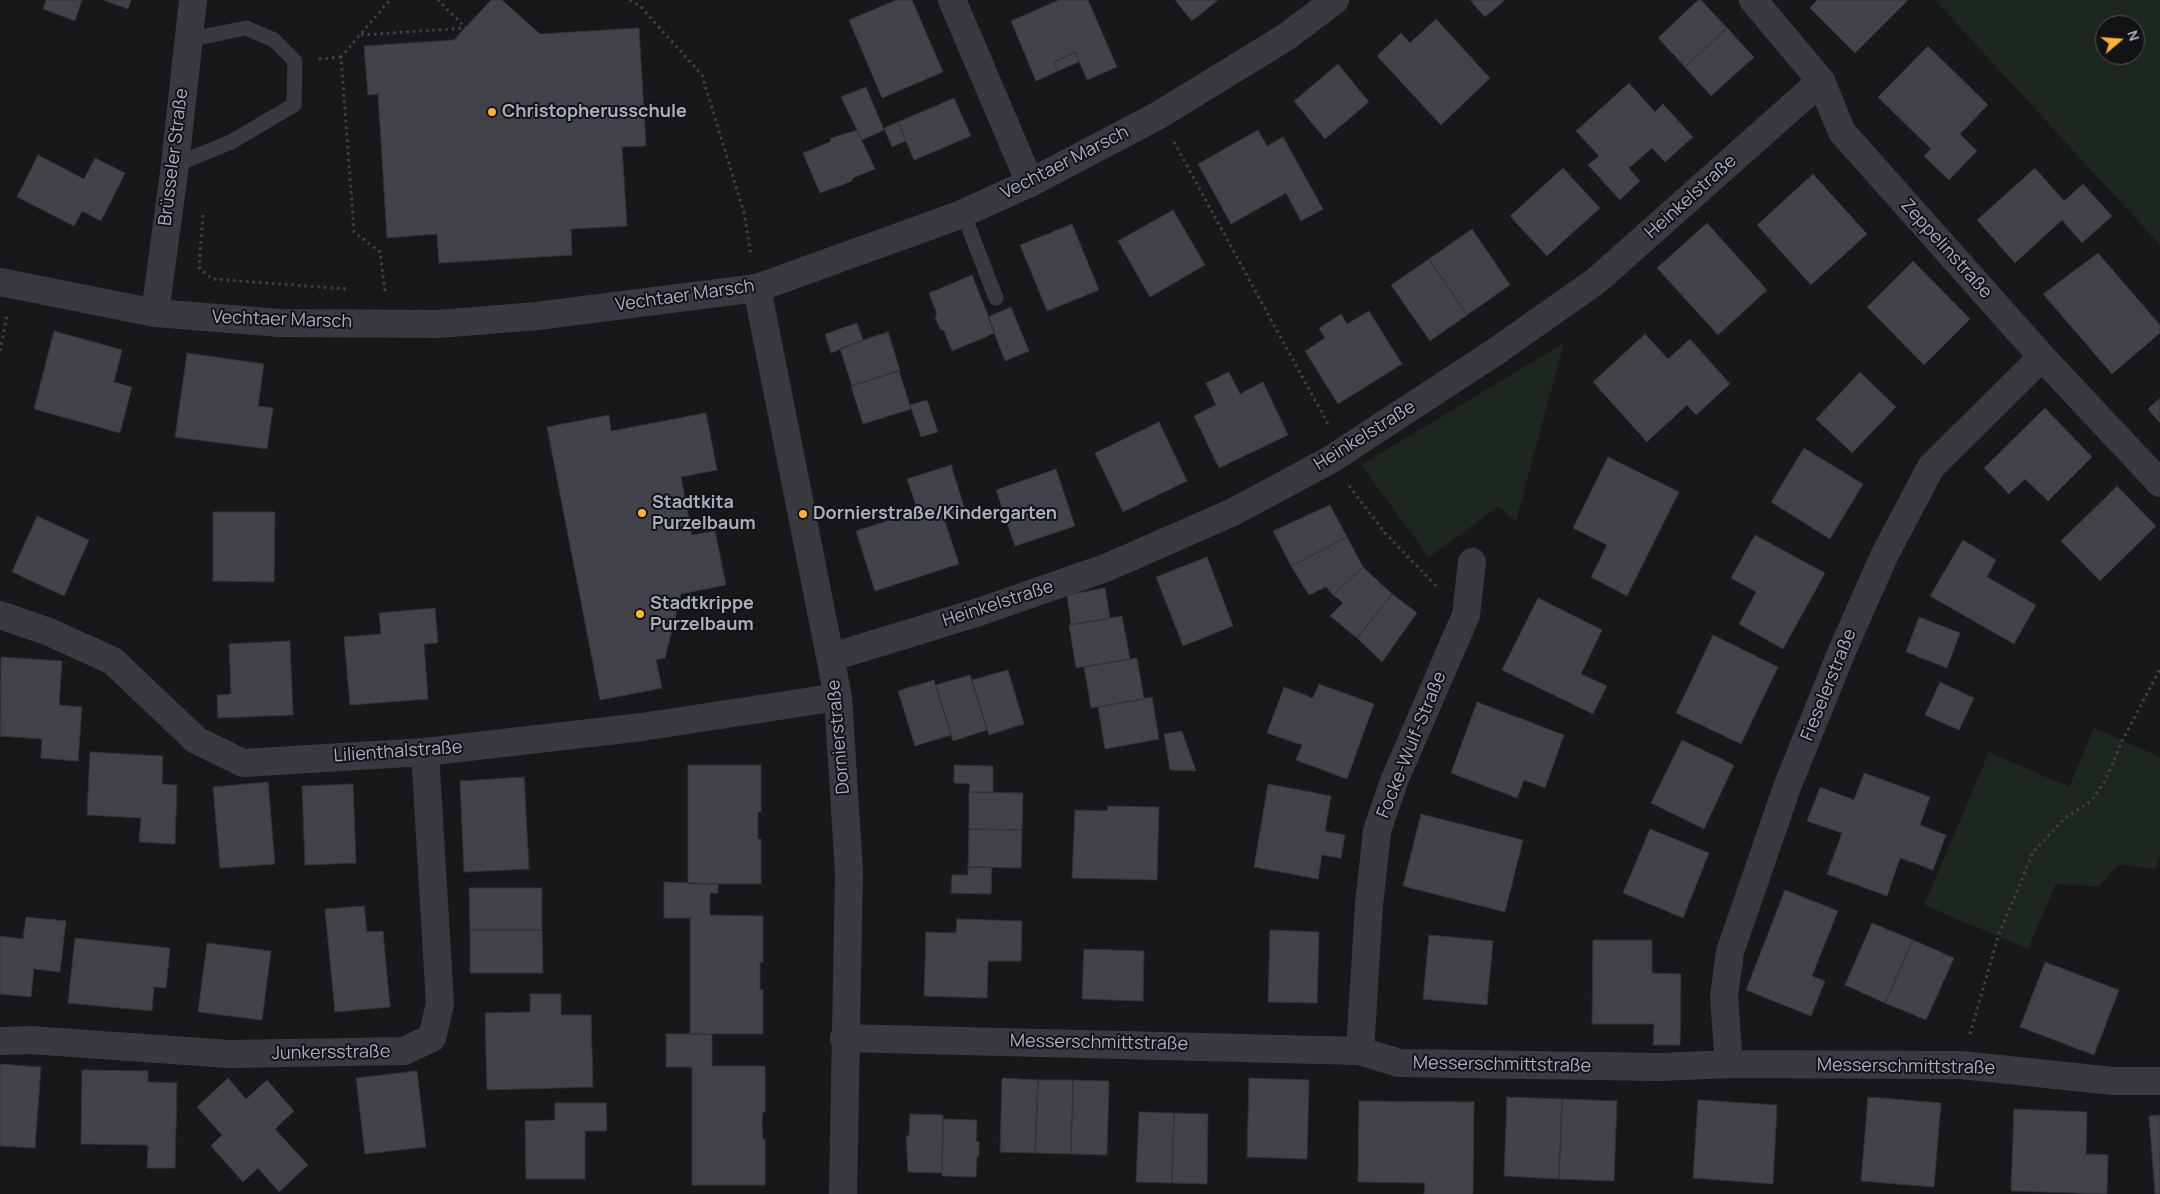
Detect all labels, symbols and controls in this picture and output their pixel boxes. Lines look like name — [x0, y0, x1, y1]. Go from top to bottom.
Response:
north arrow — [2095, 15, 2145, 65]
text: N — [2123, 28, 2144, 43]
street label: Brüsseler Straße — [155, 87, 193, 227]
place label: Christopherusschule — [502, 101, 687, 123]
marker: Christopherusschule — [486, 106, 498, 118]
street label: Vechtaer Marsch — [998, 122, 1132, 204]
street label: Heinkelstraße — [1641, 150, 1741, 244]
street label: Zeppelinstraße — [1896, 195, 1996, 303]
street label: Vechtaer Marsch — [614, 276, 756, 316]
street label: Vechtaer Marsch — [212, 307, 352, 333]
street label: Heinkelstraße — [1310, 396, 1420, 476]
place label: Stadtkita Purzelbaum — [652, 492, 756, 534]
place label: Dornierstraße/Kindergarten — [813, 503, 1057, 525]
marker: Stadtkita Purzelbaum — [636, 507, 648, 519]
marker: Dornierstraße/Kindergarten — [797, 508, 809, 520]
street label: Heinkelstraße — [940, 576, 1056, 632]
place label: Stadtkrippe Purzelbaum — [650, 593, 754, 636]
marker: Stadtkrippe Purzelbaum — [634, 608, 646, 620]
street label: Fieselerstraße — [1797, 626, 1861, 744]
street label: Focke-Wulf-Straße — [1373, 669, 1451, 821]
street label: Dornierstraße — [823, 679, 855, 795]
street label: Lilienthalstraße — [333, 737, 463, 767]
street label: Messerschmittstraße — [1010, 1031, 1188, 1055]
street label: Junkersstraße — [271, 1041, 391, 1065]
street label: Messerschmittstraße — [1413, 1053, 1591, 1077]
street label: Messerschmittstraße — [1817, 1055, 1995, 1079]

